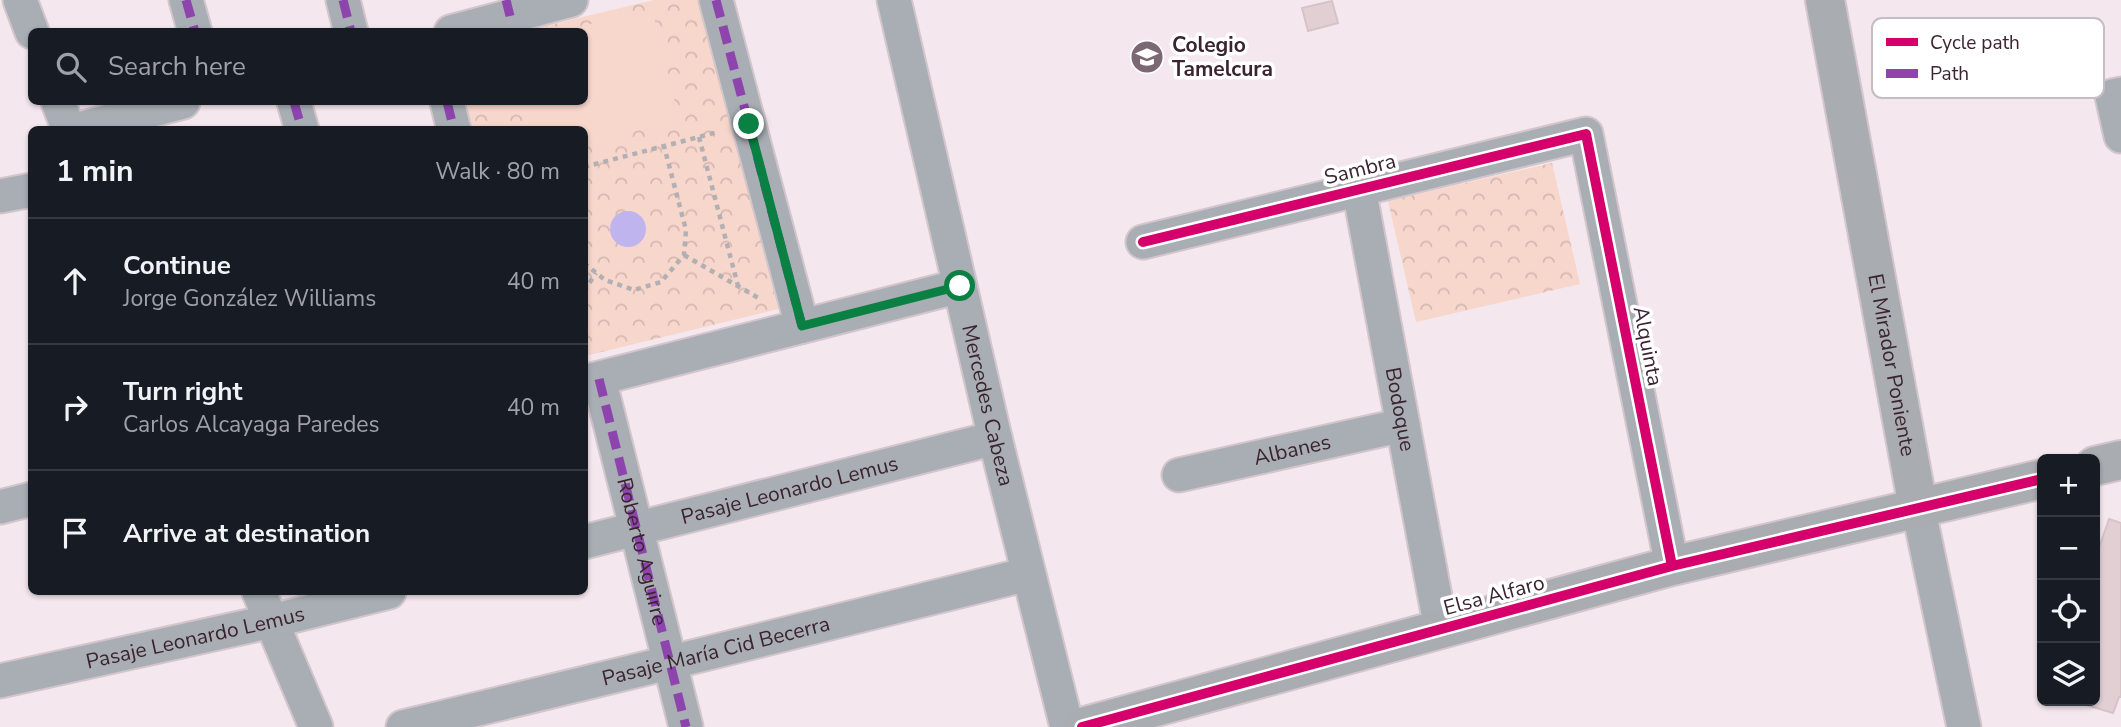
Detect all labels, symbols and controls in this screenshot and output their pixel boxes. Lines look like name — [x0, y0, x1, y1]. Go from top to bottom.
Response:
legend — [1872, 18, 2104, 98]
search box — [28, 28, 588, 105]
text: Cycle path — [1930, 30, 2020, 56]
place label: Colegio Tamelcura — [1172, 31, 1273, 83]
school or university icon: Colegio Tamelcura — [1128, 38, 1166, 76]
icon: search — [52, 48, 90, 86]
text: Search here — [108, 49, 246, 84]
text: Path — [1930, 61, 1969, 87]
route end — [733, 108, 764, 139]
street label: Sambra — [1321, 147, 1399, 191]
text: 1 min — [56, 151, 134, 192]
text: Walk · 80 m — [435, 156, 560, 187]
text: Continue — [123, 248, 231, 283]
icon: ahead — [56, 262, 94, 300]
text: 40 m — [507, 266, 560, 297]
route start — [944, 270, 975, 301]
street label: El Mirador Poniente — [1861, 271, 1922, 458]
text: Jorge González Williams — [123, 283, 376, 314]
street label: Alquinta — [1627, 304, 1669, 388]
street label: Mercedes Cabeza — [955, 322, 1020, 489]
street label: Bodoque — [1378, 365, 1422, 454]
text: Turn right — [123, 374, 242, 409]
icon: right — [56, 388, 94, 426]
text: 40 m — [507, 392, 560, 423]
text: Carlos Alcayaga Paredes — [123, 409, 380, 440]
street label: Albanes — [1251, 428, 1333, 472]
street label: Pasaje Leonardo Lemus — [678, 449, 901, 531]
map controls — [2037, 454, 2100, 706]
button: + — [2037, 454, 2100, 517]
street label: Roberto Aguirre — [610, 475, 674, 629]
icon: arrive — [56, 514, 94, 552]
text: Arrive at destination — [123, 516, 370, 551]
button: − — [2037, 517, 2100, 580]
street label: Elsa Alfaro — [1440, 568, 1548, 622]
button: locate — [2037, 580, 2100, 643]
street label: Pasaje Leonardo Lemus — [83, 599, 307, 676]
street label: Pasaje María Cid Becerra — [599, 610, 833, 692]
button: layers — [2037, 643, 2100, 706]

